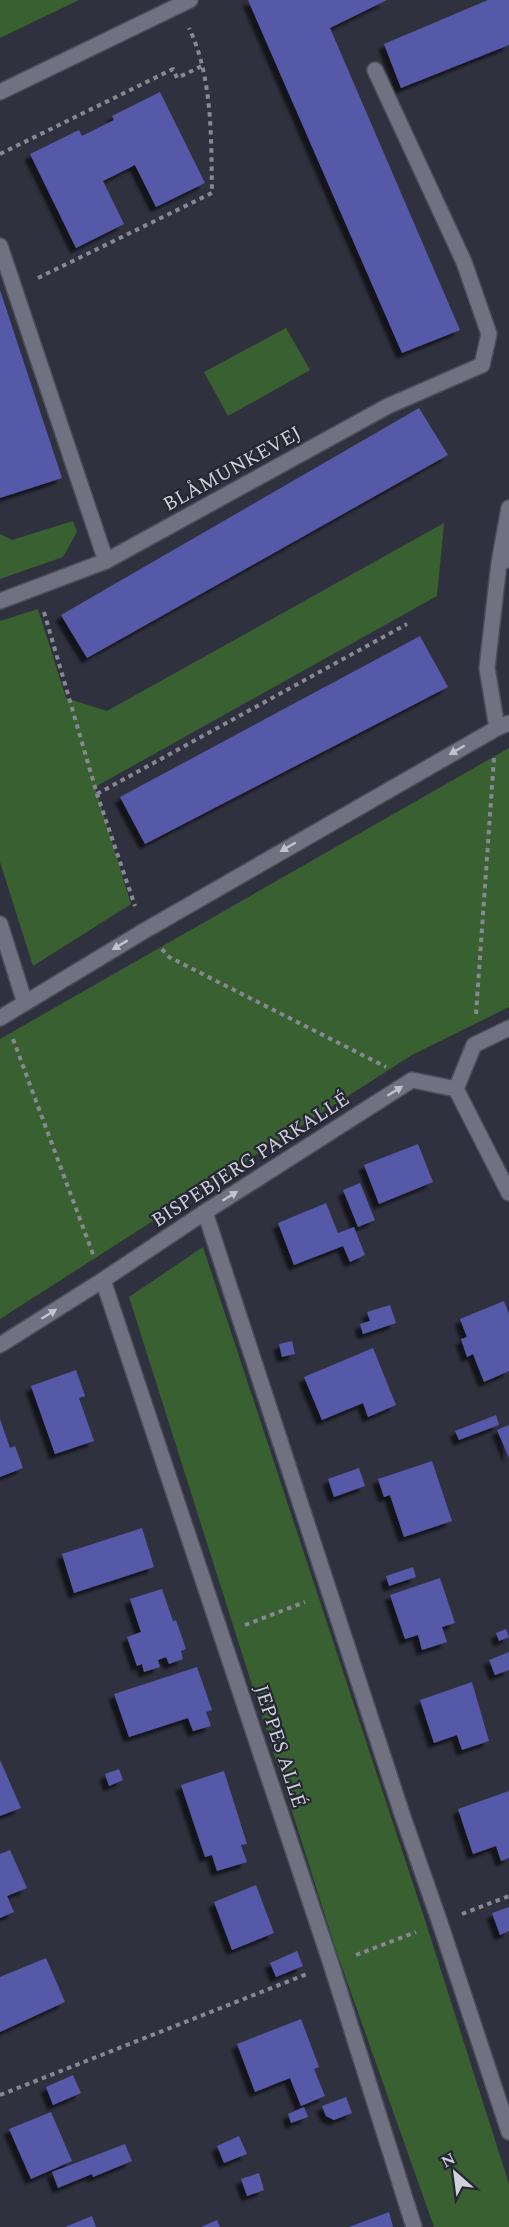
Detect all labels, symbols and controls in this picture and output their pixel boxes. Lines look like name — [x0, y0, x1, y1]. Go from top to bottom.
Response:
street label: BLÅMUNKEVEJ — [158, 418, 307, 519]
one-way arrow — [448, 745, 465, 755]
one-way arrow — [280, 842, 296, 853]
one-way arrow — [112, 940, 128, 951]
street label: BISPEBJERG PARKALLÉ — [146, 1084, 356, 1235]
one-way arrow — [387, 1086, 403, 1097]
one-way arrow — [222, 1190, 238, 1201]
one-way arrow — [41, 1308, 58, 1319]
street label: JEPPES ALLÉ — [246, 1681, 314, 1812]
north arrow — [425, 2143, 485, 2203]
text: N — [437, 2147, 460, 2174]

